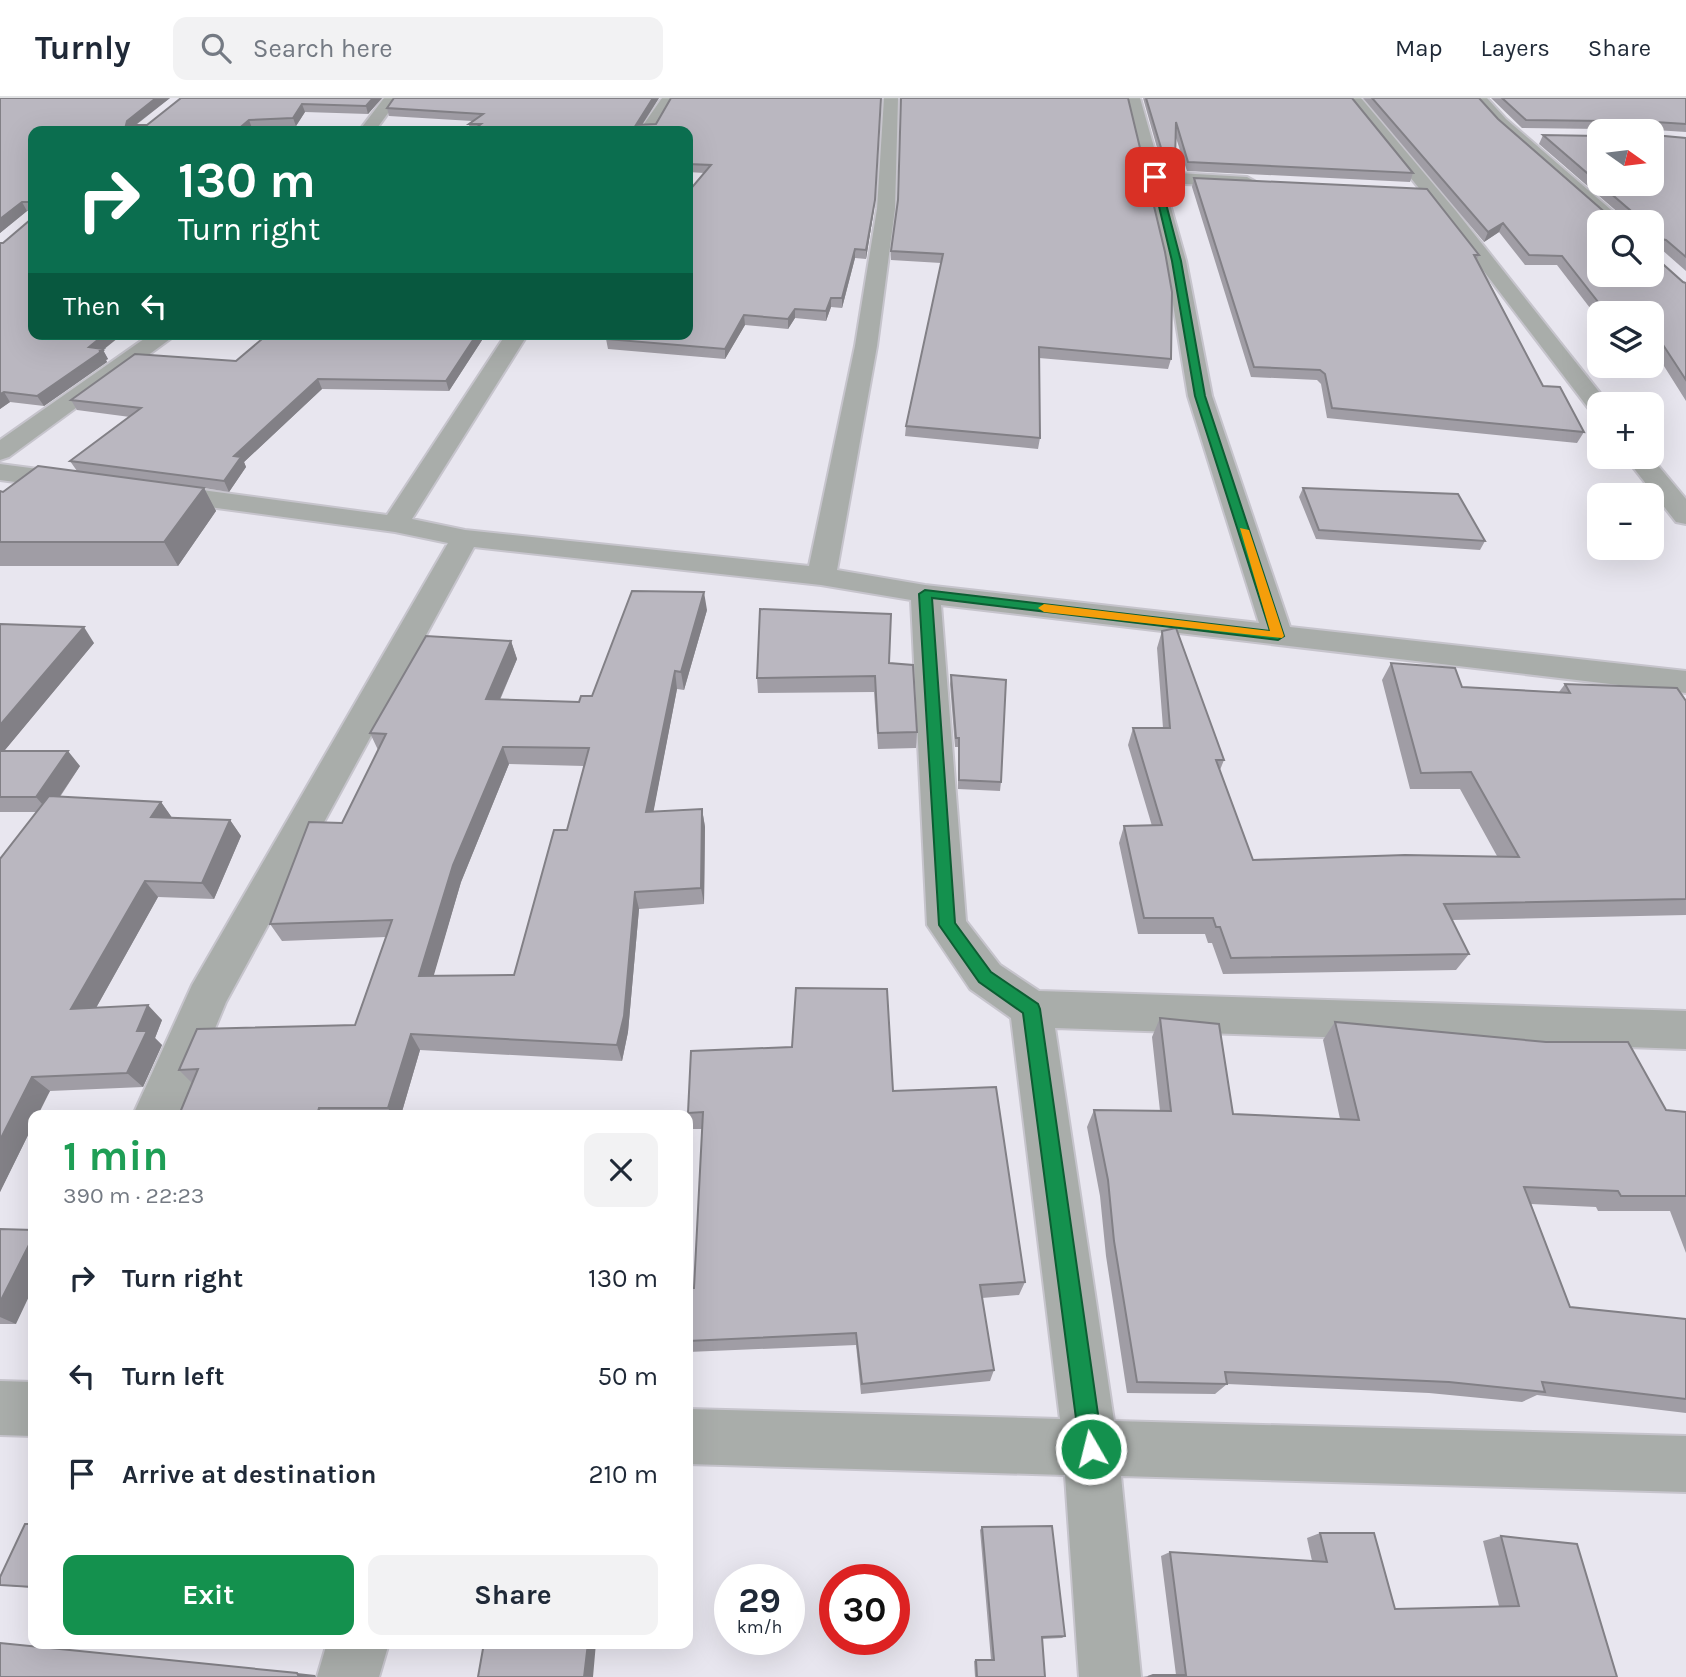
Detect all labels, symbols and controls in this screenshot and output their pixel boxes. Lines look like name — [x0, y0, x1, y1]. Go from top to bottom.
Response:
search box — [173, 17, 663, 80]
text: Turnly — [35, 29, 131, 67]
icon: search — [197, 29, 235, 67]
text: Search here — [253, 33, 393, 64]
text: Map — [1395, 34, 1443, 62]
text: Layers — [1481, 34, 1550, 62]
text: Share — [1588, 34, 1651, 62]
north arrow — [1587, 119, 1664, 196]
map controls — [1587, 119, 1664, 560]
pin — [1125, 147, 1185, 207]
text: 130 m — [178, 152, 316, 209]
icon: right — [63, 154, 154, 245]
icon: arrive — [1136, 158, 1174, 196]
button: search — [1587, 210, 1664, 287]
text: Turn right — [178, 211, 320, 248]
icon: left — [135, 287, 173, 325]
text: Then — [63, 291, 121, 322]
button: layers — [1587, 301, 1664, 378]
button: + — [1587, 392, 1664, 469]
button: − — [1587, 483, 1664, 560]
text: 1 min — [63, 1131, 168, 1181]
button: close — [584, 1133, 658, 1207]
text: 390 m · 22:23 — [63, 1182, 204, 1209]
icon: right — [63, 1259, 101, 1297]
text: Turn right — [122, 1263, 243, 1294]
text: 130 m — [588, 1263, 658, 1294]
icon: left — [63, 1357, 101, 1395]
text: Turn left — [122, 1361, 224, 1392]
text: 50 m — [597, 1361, 658, 1392]
position arrow — [1054, 1412, 1128, 1486]
icon: arrive — [63, 1455, 101, 1493]
text: Arrive at destination — [122, 1459, 376, 1490]
text: 210 m — [588, 1459, 658, 1490]
button: Exit — [63, 1555, 354, 1635]
button: Share — [368, 1555, 658, 1635]
speed limit sign: 30 — [819, 1564, 910, 1655]
text: 29 — [738, 1580, 781, 1621]
text: km/h — [737, 1616, 782, 1638]

